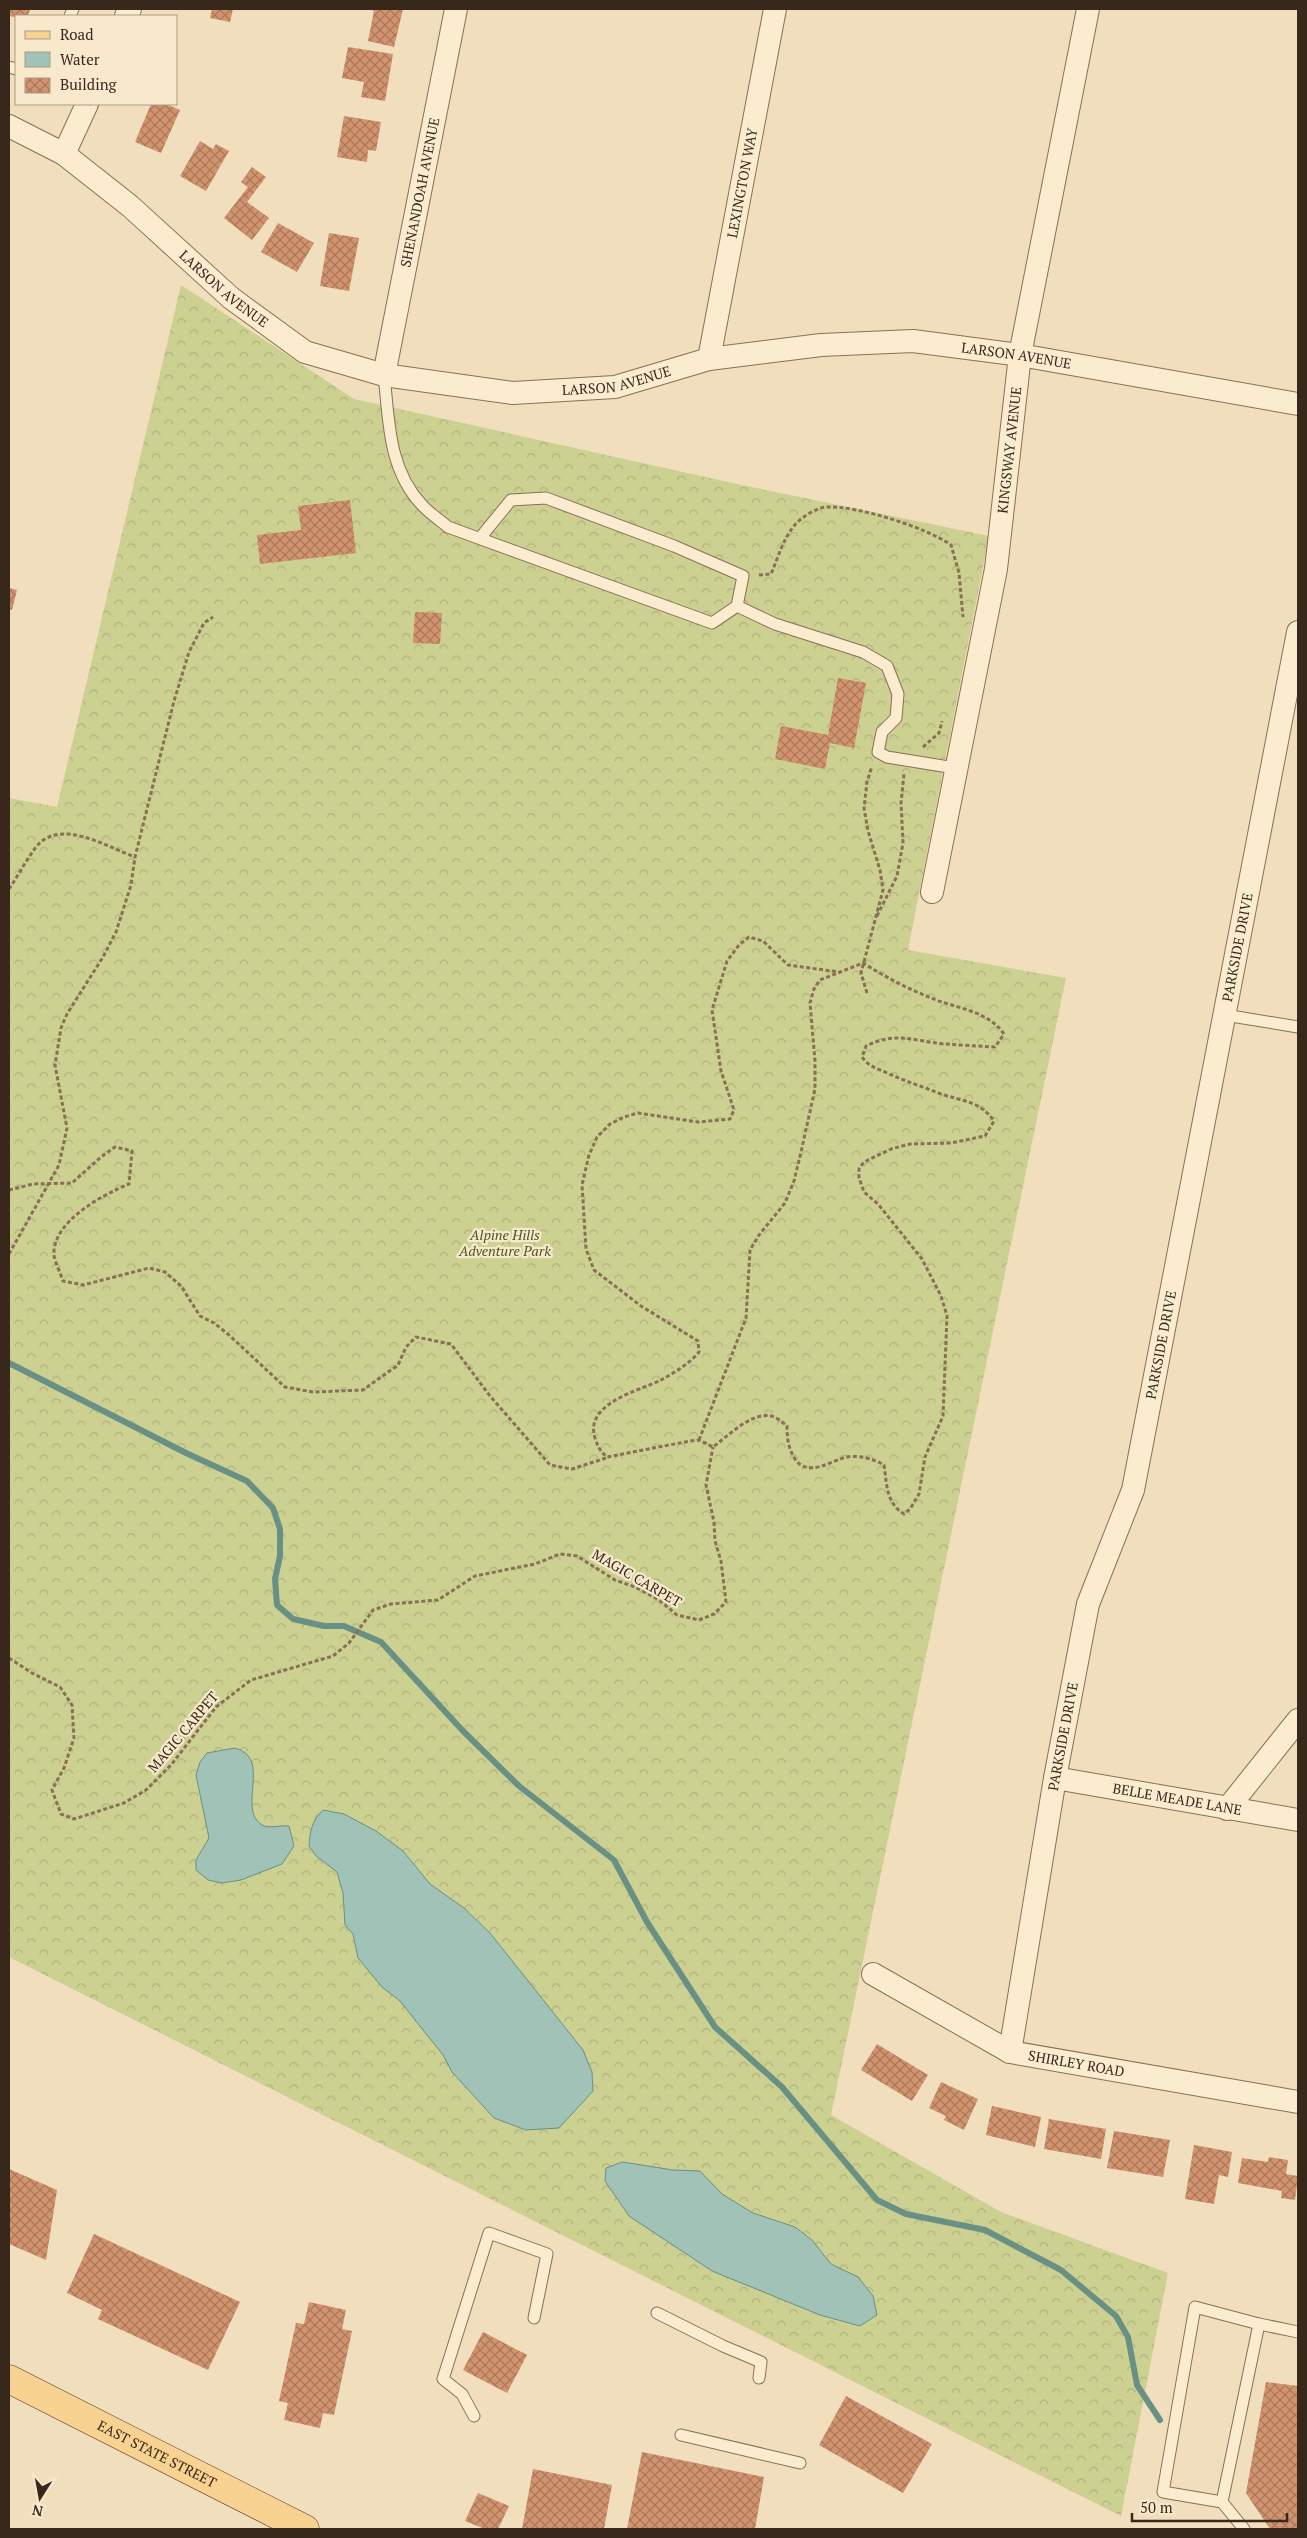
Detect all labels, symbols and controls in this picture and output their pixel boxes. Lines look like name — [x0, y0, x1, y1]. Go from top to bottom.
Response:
legend — [15, 15, 178, 105]
text: Road — [60, 24, 93, 44]
text: Water — [60, 49, 100, 69]
text: Building — [60, 74, 118, 94]
street label: SHENANDOAH AVENUE — [395, 116, 443, 269]
street label: LEXINGTON WAY — [722, 125, 762, 240]
street label: LARSON AVENUE — [175, 246, 273, 331]
street label: LARSON AVENUE — [960, 337, 1073, 373]
street label: LARSON AVENUE — [561, 361, 673, 399]
street label: KINGSWAY AVENUE — [992, 386, 1025, 514]
street label: PARKSIDE DRIVE — [1217, 891, 1257, 1003]
park label: Alpine Hills Adventure Park — [458, 1225, 551, 1260]
street label: PARKSIDE DRIVE — [1141, 1289, 1180, 1401]
street label: MAGIC CARPET — [589, 1544, 686, 1611]
street label: PARKSIDE DRIVE — [1043, 1680, 1082, 1792]
street label: MAGIC CARPET — [143, 1687, 222, 1776]
street label: BELLE MEADE LANE — [1111, 1778, 1243, 1819]
street label: SHIRLEY ROAD — [1027, 2045, 1126, 2081]
street label: EAST STATE STREET — [95, 2415, 220, 2492]
north arrow — [15, 2473, 65, 2523]
scale bar — [1132, 2490, 1287, 2522]
text: 50 m — [1140, 2497, 1173, 2517]
text: N — [30, 2501, 44, 2522]

